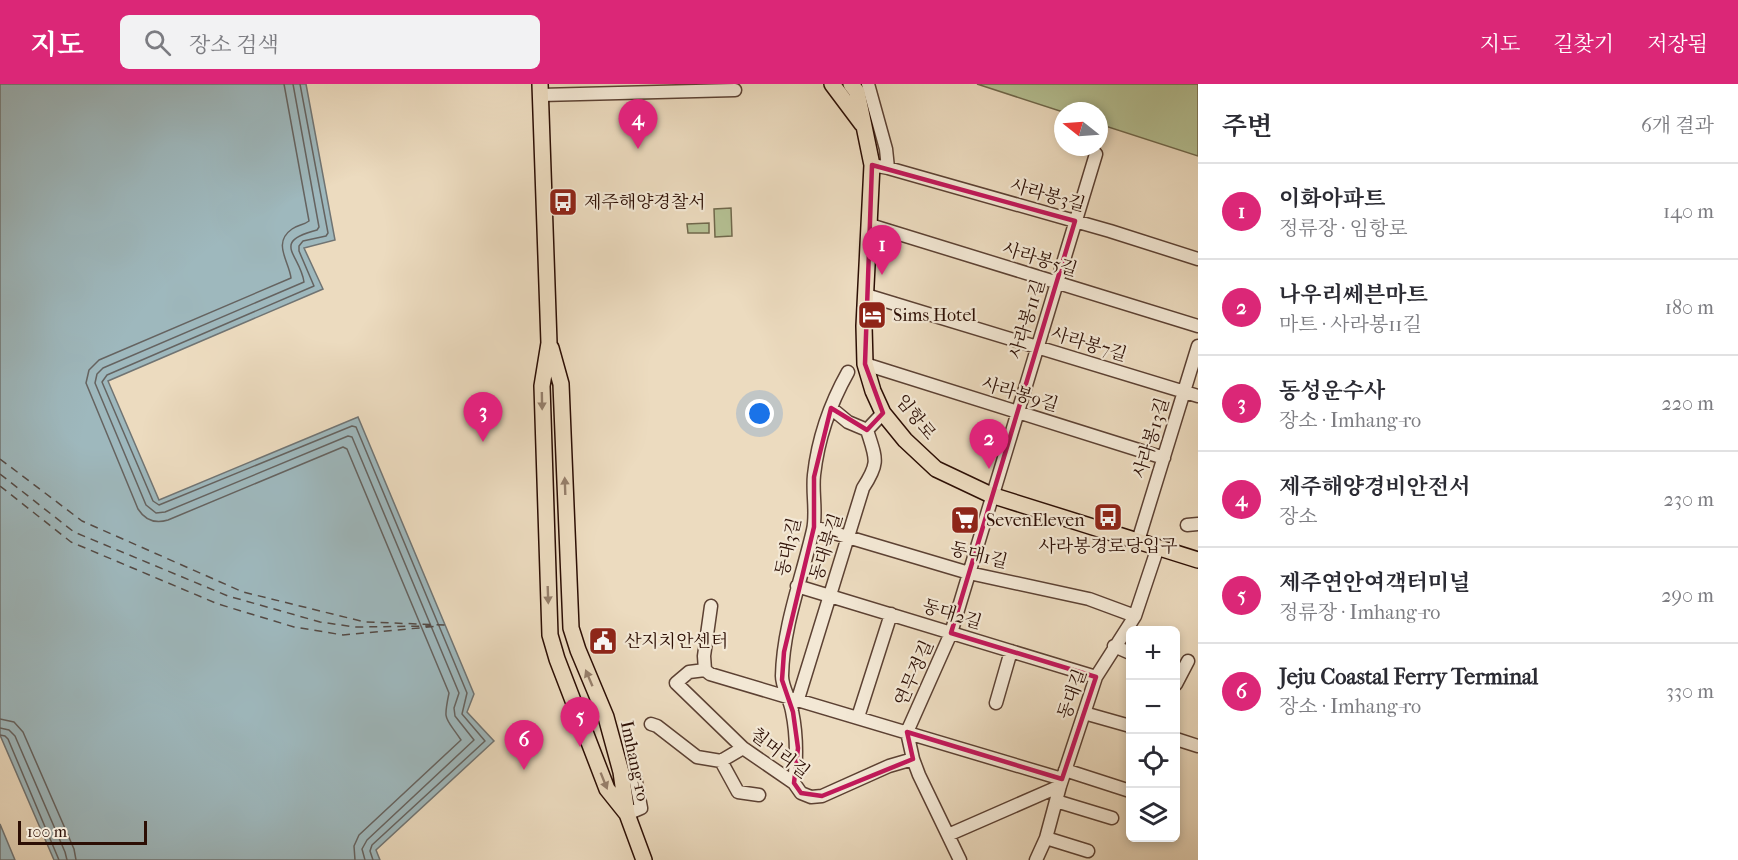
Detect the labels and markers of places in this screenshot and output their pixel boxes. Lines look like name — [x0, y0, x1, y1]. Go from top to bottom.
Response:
pin: 4 — [618, 100, 658, 149]
bus stop icon: 제주해양경찰서 — [547, 186, 579, 218]
place label: 제주해양경찰서 — [584, 192, 706, 213]
pin: 1 — [862, 226, 902, 275]
hotel icon: Sims Hotel — [856, 299, 888, 331]
place label: Sims Hotel — [893, 305, 976, 326]
pin: 3 — [464, 392, 502, 442]
pin: 2 — [970, 420, 1008, 469]
bus stop icon: 사라봉경로당입구 — [1092, 501, 1124, 533]
supermarket icon: SevenEleven — [949, 504, 981, 536]
place label: SevenEleven — [986, 510, 1085, 531]
place label: 사라봉경로당입구 — [1038, 536, 1178, 557]
public building icon: 산지치안센터 — [587, 625, 619, 657]
place label: 산지치안센터 — [624, 631, 728, 652]
pin: 5 — [560, 698, 600, 747]
pin: 6 — [504, 720, 544, 770]

